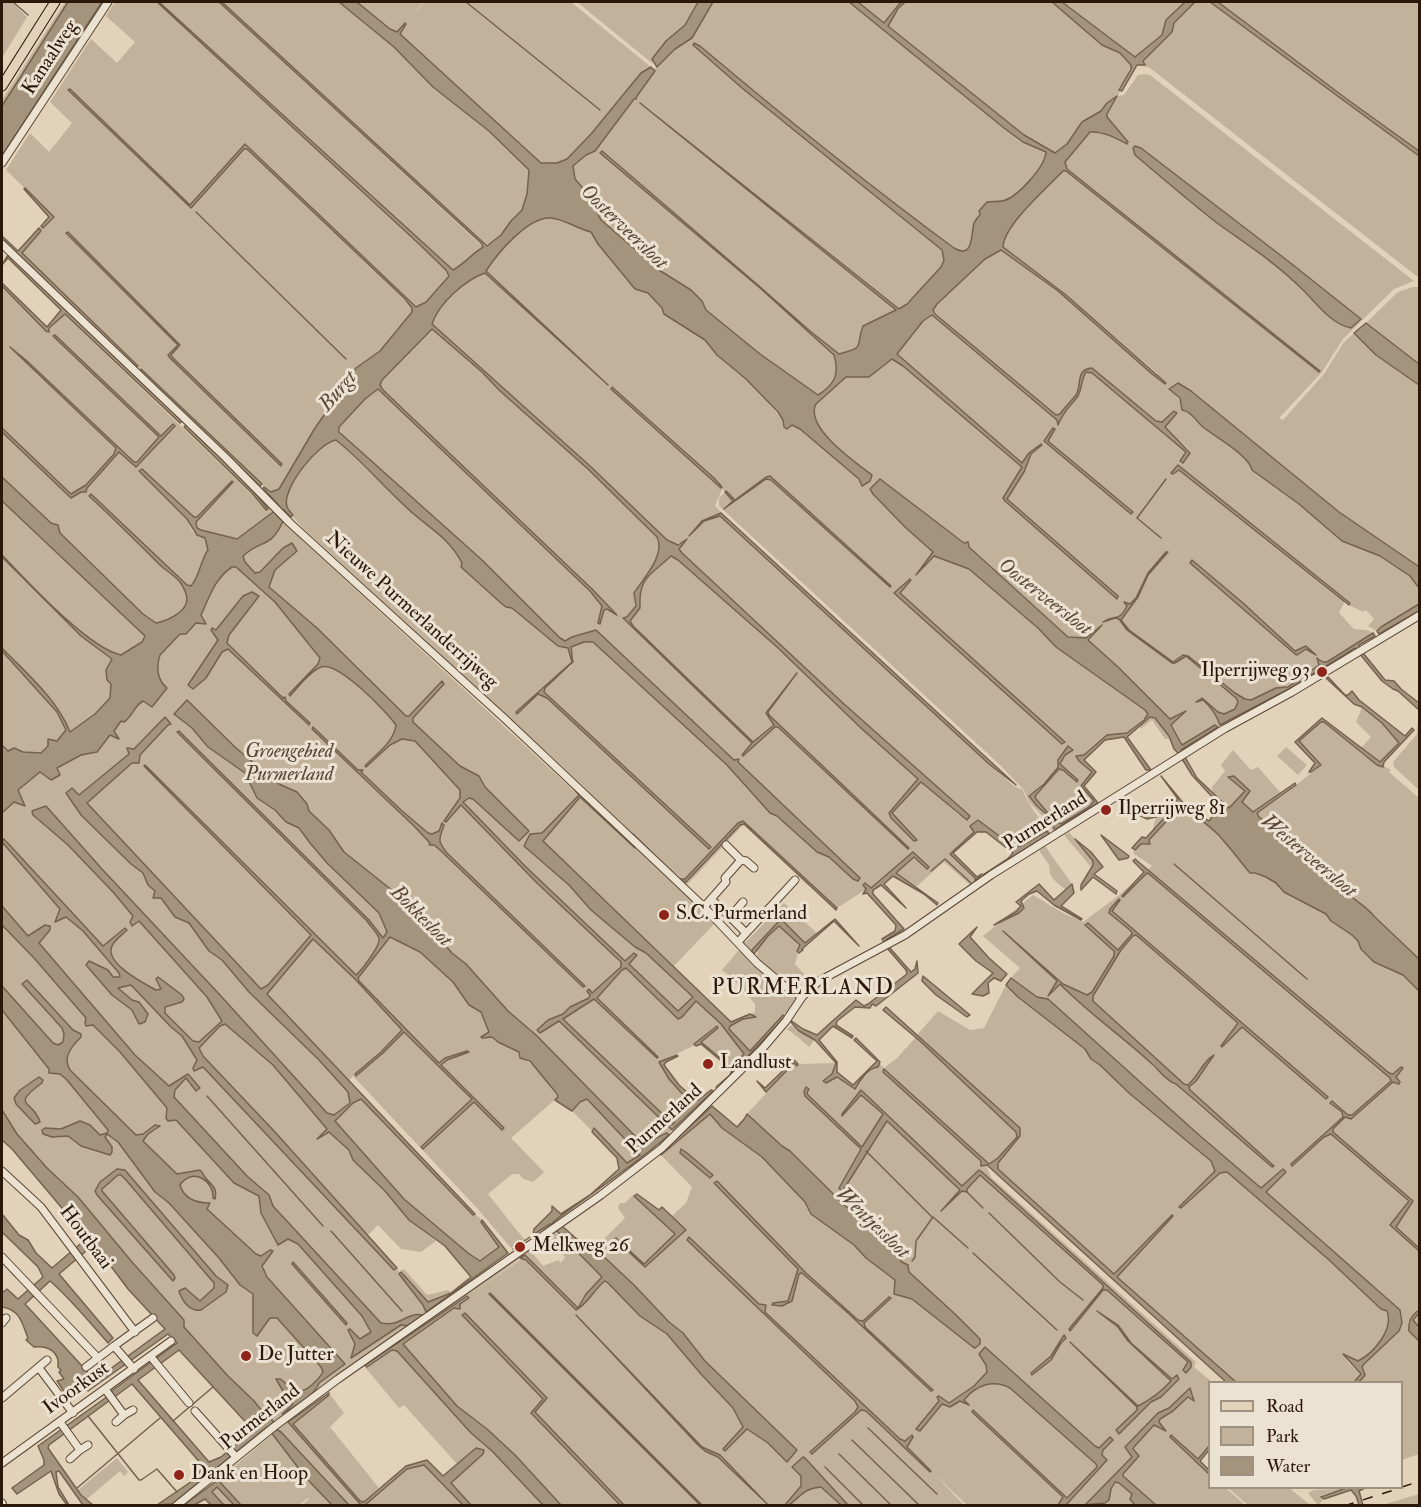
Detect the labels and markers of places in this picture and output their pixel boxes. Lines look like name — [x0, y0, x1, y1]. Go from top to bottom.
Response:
place label: Ilperrijweg 93 — [1201, 660, 1310, 684]
marker: Ilperrijweg 93 — [1315, 665, 1329, 679]
place label: Ilperrijweg 81 — [1118, 798, 1226, 822]
marker: Ilperrijweg 81 — [1099, 803, 1113, 817]
place label: S.C. Purmerland — [676, 903, 807, 927]
marker: S.C. Purmerland — [657, 908, 671, 922]
place label: Landlust — [720, 1052, 792, 1076]
marker: Landlust — [701, 1057, 715, 1071]
place label: Melkweg 26 — [532, 1235, 629, 1259]
marker: Melkweg 26 — [513, 1240, 527, 1254]
place label: De Jutter — [258, 1344, 334, 1368]
marker: De Jutter — [239, 1349, 253, 1363]
place label: Dank en Hoop — [191, 1463, 308, 1487]
marker: Dank en Hoop — [172, 1468, 186, 1482]

